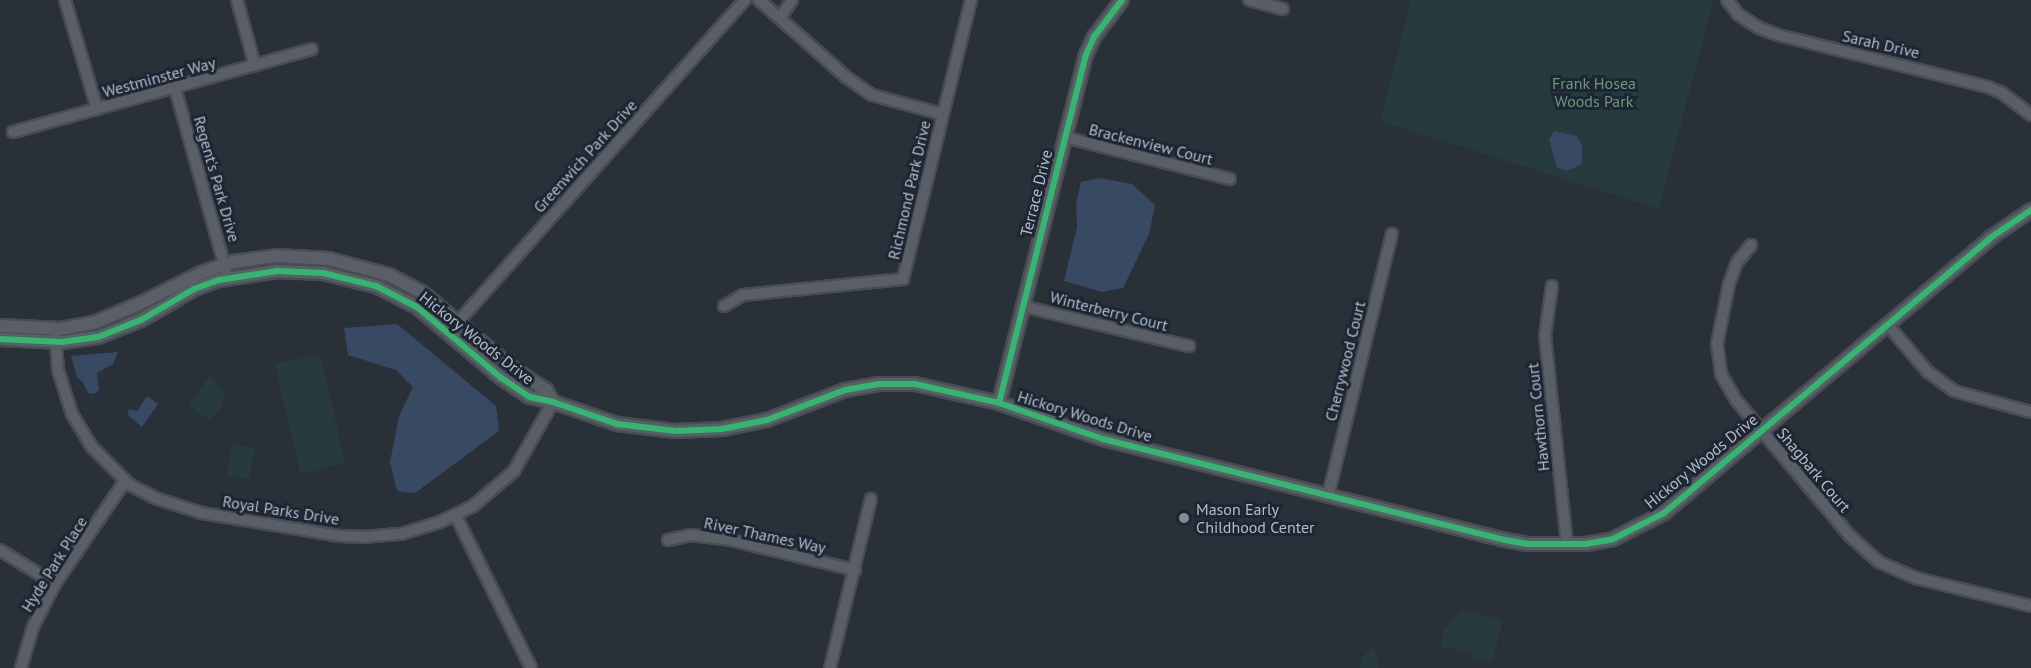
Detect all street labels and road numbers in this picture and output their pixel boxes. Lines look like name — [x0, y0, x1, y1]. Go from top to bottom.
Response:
street label: Sarah Drive — [1841, 26, 1921, 62]
street label: Westminster Way — [100, 53, 218, 101]
street label: Greenwich Park Drive — [529, 95, 641, 217]
street label: Regent's Park Drive — [190, 114, 244, 244]
street label: Richmond Park Drive — [884, 118, 934, 262]
street label: Brackenview Court — [1087, 119, 1215, 169]
street label: Terrace Drive — [1016, 148, 1056, 238]
street label: Hickory Woods Drive — [416, 287, 538, 389]
street label: Winterberry Court — [1048, 287, 1170, 335]
street label: Cherrywood Court — [1321, 299, 1369, 423]
street label: Hawthorn Court — [1523, 362, 1553, 472]
street label: Hickory Woods Drive — [1015, 386, 1155, 446]
street label: Hickory Woods Drive — [1640, 409, 1762, 513]
street label: Shagbark Court — [1773, 424, 1855, 516]
street label: Royal Parks Drive — [221, 491, 341, 529]
street label: Hyde Park Place — [17, 513, 91, 615]
street label: River Thames Way — [702, 513, 828, 557]

